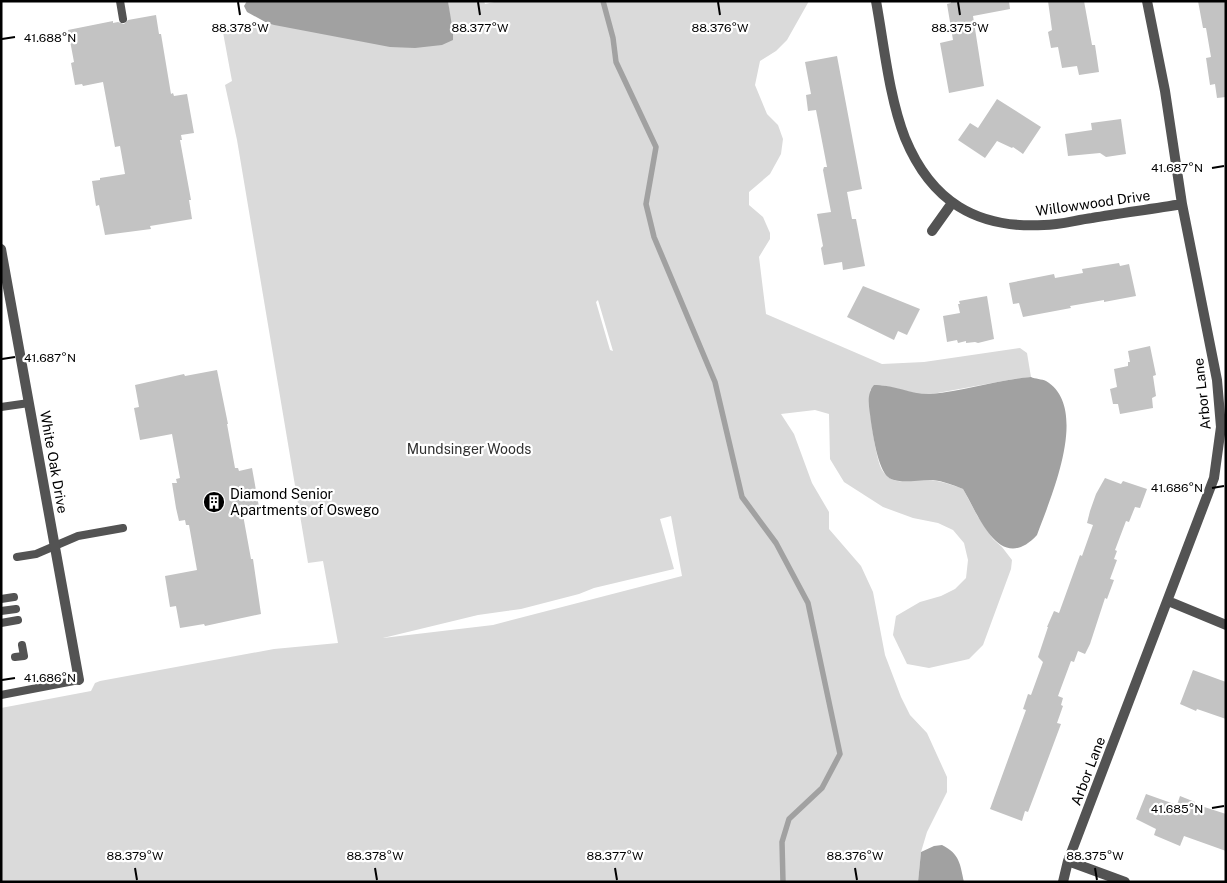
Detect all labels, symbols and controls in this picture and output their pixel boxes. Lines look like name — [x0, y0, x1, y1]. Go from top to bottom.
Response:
text: 88.378°W — [211, 21, 269, 35]
text: 88.377°W — [451, 21, 509, 35]
text: 88.376°W — [692, 21, 749, 35]
text: 88.375°W — [931, 21, 989, 35]
text: 41.688°N — [24, 31, 76, 45]
text: 41.687°N — [1151, 161, 1203, 175]
street label: Willowwood Drive — [1035, 187, 1151, 219]
text: 41.687°N — [24, 351, 76, 365]
street label: Arbor Lane — [1190, 357, 1214, 431]
street label: White Oak Drive — [37, 409, 71, 515]
park label: Mundsinger Woods — [407, 441, 531, 457]
text: 41.686°N — [1151, 481, 1203, 495]
place label: Diamond Senior Apartments of Oswego — [230, 486, 379, 518]
building icon: Diamond Senior Apartments of Oswego — [202, 490, 226, 514]
text: 41.686°N — [24, 671, 76, 685]
street label: Arbor Lane — [1068, 734, 1108, 808]
text: 41.685°N — [1151, 802, 1203, 816]
text: 88.379°W — [107, 849, 164, 863]
text: 88.378°W — [346, 849, 404, 863]
text: 88.377°W — [586, 849, 644, 863]
text: 88.376°W — [827, 849, 884, 863]
text: 88.375°W — [1066, 849, 1124, 863]

